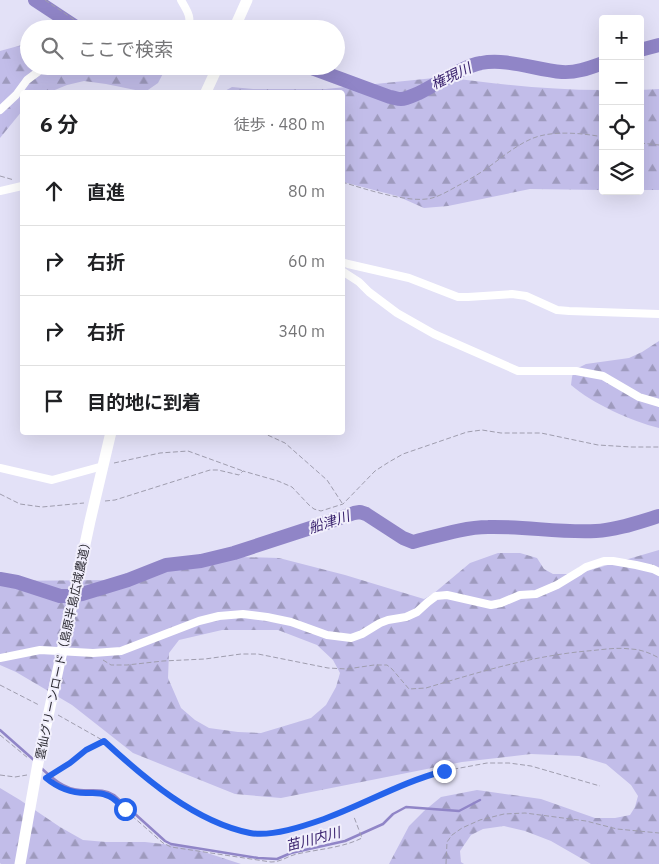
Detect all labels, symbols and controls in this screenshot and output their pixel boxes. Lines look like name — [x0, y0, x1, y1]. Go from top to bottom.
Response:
map controls — [599, 15, 644, 195]
button: + — [599, 15, 644, 60]
search box — [20, 20, 345, 75]
icon: search — [38, 34, 66, 62]
text: ここで検索 — [78, 37, 173, 61]
water label: 権現川 — [428, 58, 476, 93]
button: − — [599, 60, 644, 105]
button: locate — [599, 105, 644, 150]
text: 6 分 — [40, 110, 79, 138]
text: 徒歩 · 480 m — [234, 114, 325, 134]
button: layers — [599, 150, 644, 195]
icon: ahead — [40, 177, 68, 205]
text: 直進 — [87, 180, 125, 204]
text: 80 m — [288, 181, 325, 201]
icon: right — [40, 247, 68, 275]
text: 右折 — [87, 250, 125, 274]
text: 60 m — [288, 251, 325, 271]
icon: right — [40, 317, 68, 345]
text: 右折 — [87, 320, 125, 344]
text: 340 m — [278, 321, 325, 341]
icon: arrive — [40, 387, 68, 415]
text: 目的地に到着 — [87, 390, 201, 414]
water label: 船津川 — [306, 506, 354, 537]
street label: 雲仙グリーンロード（島原半島広域農道） — [32, 535, 94, 761]
route end — [433, 760, 456, 783]
route start — [114, 798, 137, 821]
water label: 苗川内川 — [284, 823, 344, 855]

